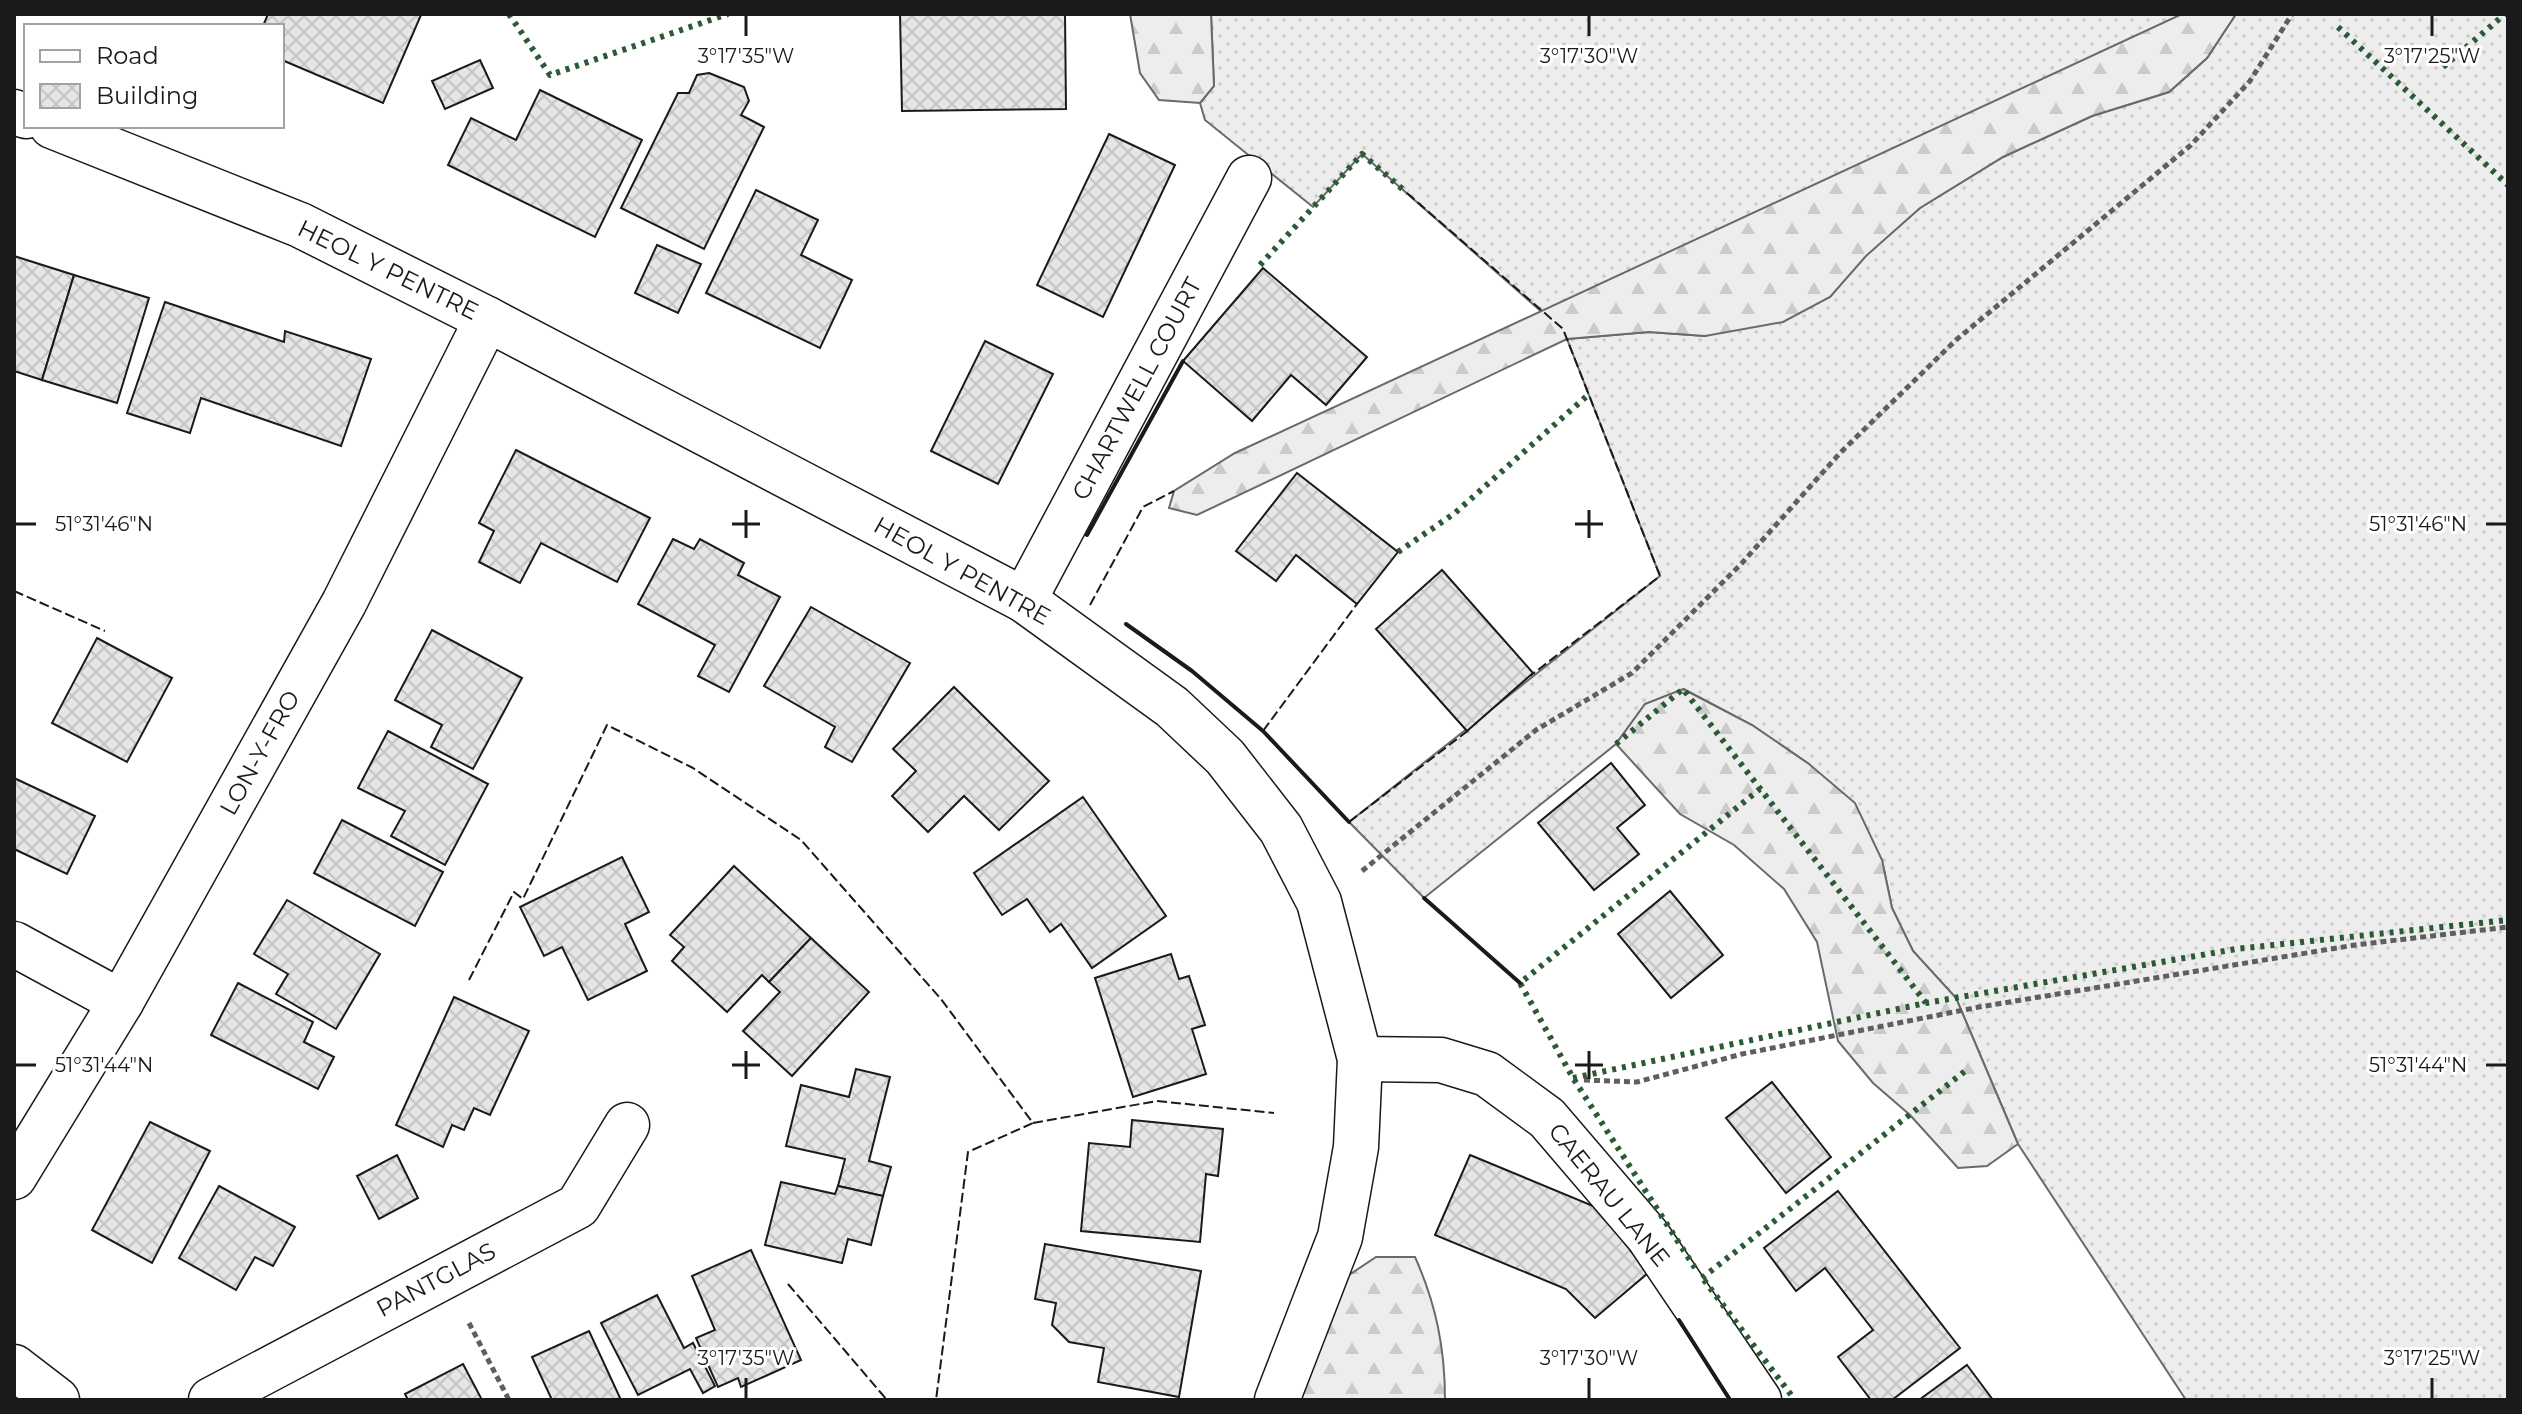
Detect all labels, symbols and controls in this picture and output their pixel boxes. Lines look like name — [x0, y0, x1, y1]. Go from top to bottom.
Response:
legend — [24, 24, 284, 128]
text: Road — [96, 41, 159, 70]
text: 3°17'35"W — [698, 44, 794, 68]
text: 3°17'30"W — [1540, 44, 1638, 68]
text: 3°17'25"W — [2384, 44, 2480, 68]
text: Building — [96, 81, 199, 110]
street label: HEOL Y PENTRE — [293, 213, 483, 326]
street label: CHARTWELL COURT — [1066, 272, 1208, 505]
street label: HEOL Y PENTRE — [869, 510, 1056, 631]
text: 51°31'46"N — [55, 512, 153, 536]
text: 51°31'46"N — [2369, 512, 2467, 536]
street label: LON-Y-FRO — [213, 685, 306, 820]
text: 51°31'44"N — [55, 1053, 153, 1077]
text: 51°31'44"N — [2369, 1053, 2467, 1077]
street label: CAERAU LANE — [1543, 1117, 1676, 1272]
street label: PANTGLAS — [371, 1236, 500, 1323]
text: 3°17'35"W — [698, 1346, 794, 1370]
text: 3°17'30"W — [1540, 1346, 1638, 1370]
text: 3°17'25"W — [2384, 1346, 2480, 1370]

